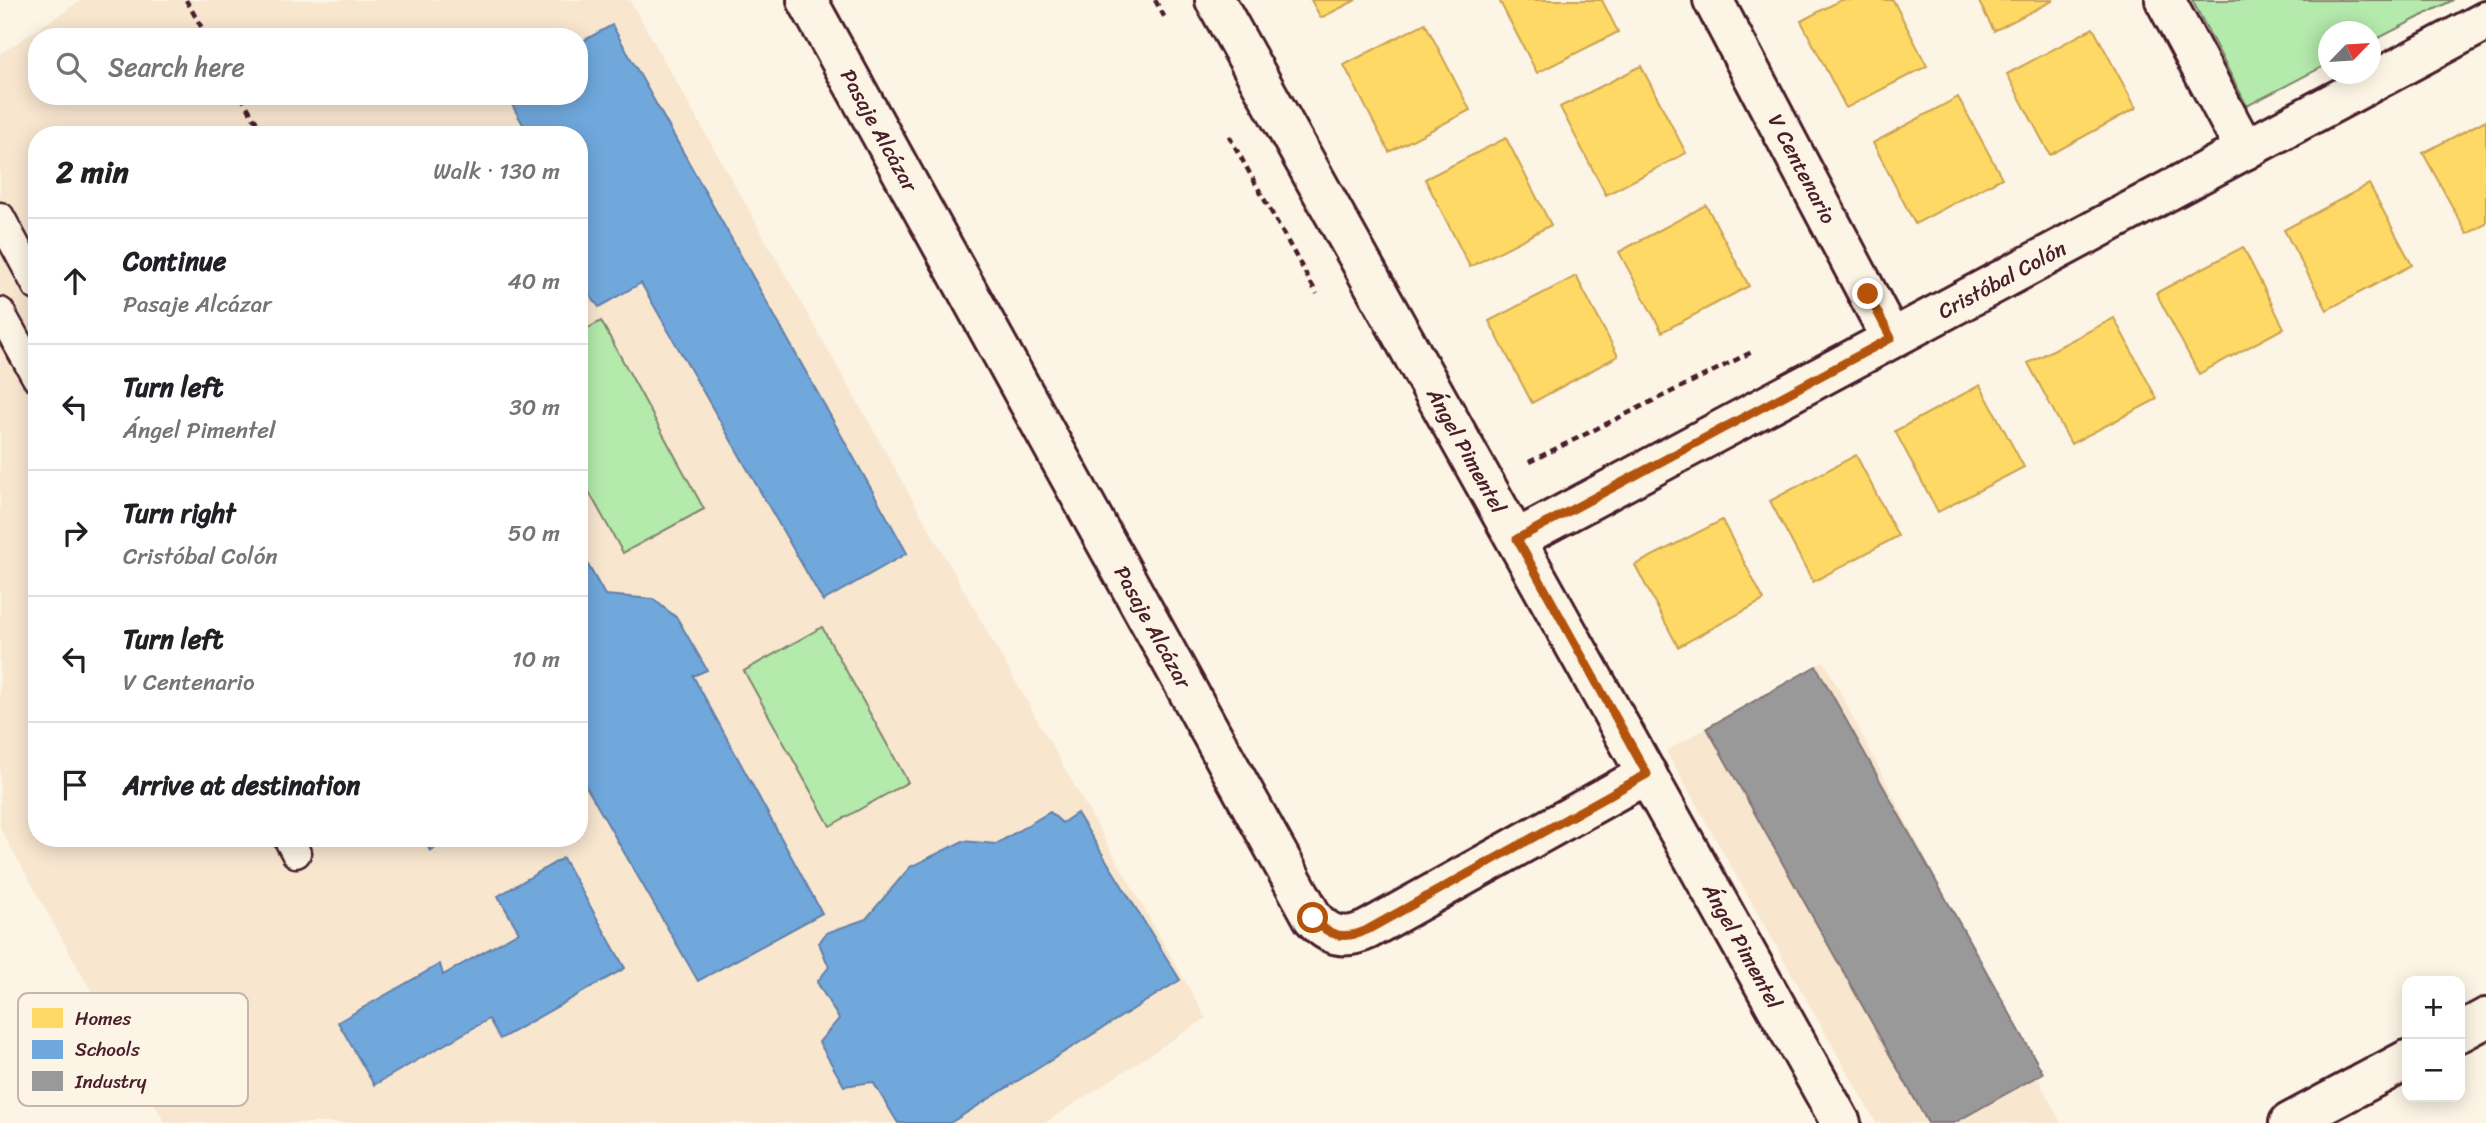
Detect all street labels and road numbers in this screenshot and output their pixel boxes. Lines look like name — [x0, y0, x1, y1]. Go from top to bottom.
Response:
street label: Pasaje Alcázar — [829, 62, 929, 200]
street label: V Centenario — [1757, 107, 1847, 231]
street label: Cristóbal Colón — [1931, 230, 2073, 330]
street label: Ángel Pimentel — [1415, 380, 1517, 522]
street label: Pasaje Alcázar — [1103, 558, 1203, 697]
street label: Ángel Pimentel — [1691, 875, 1793, 1017]

